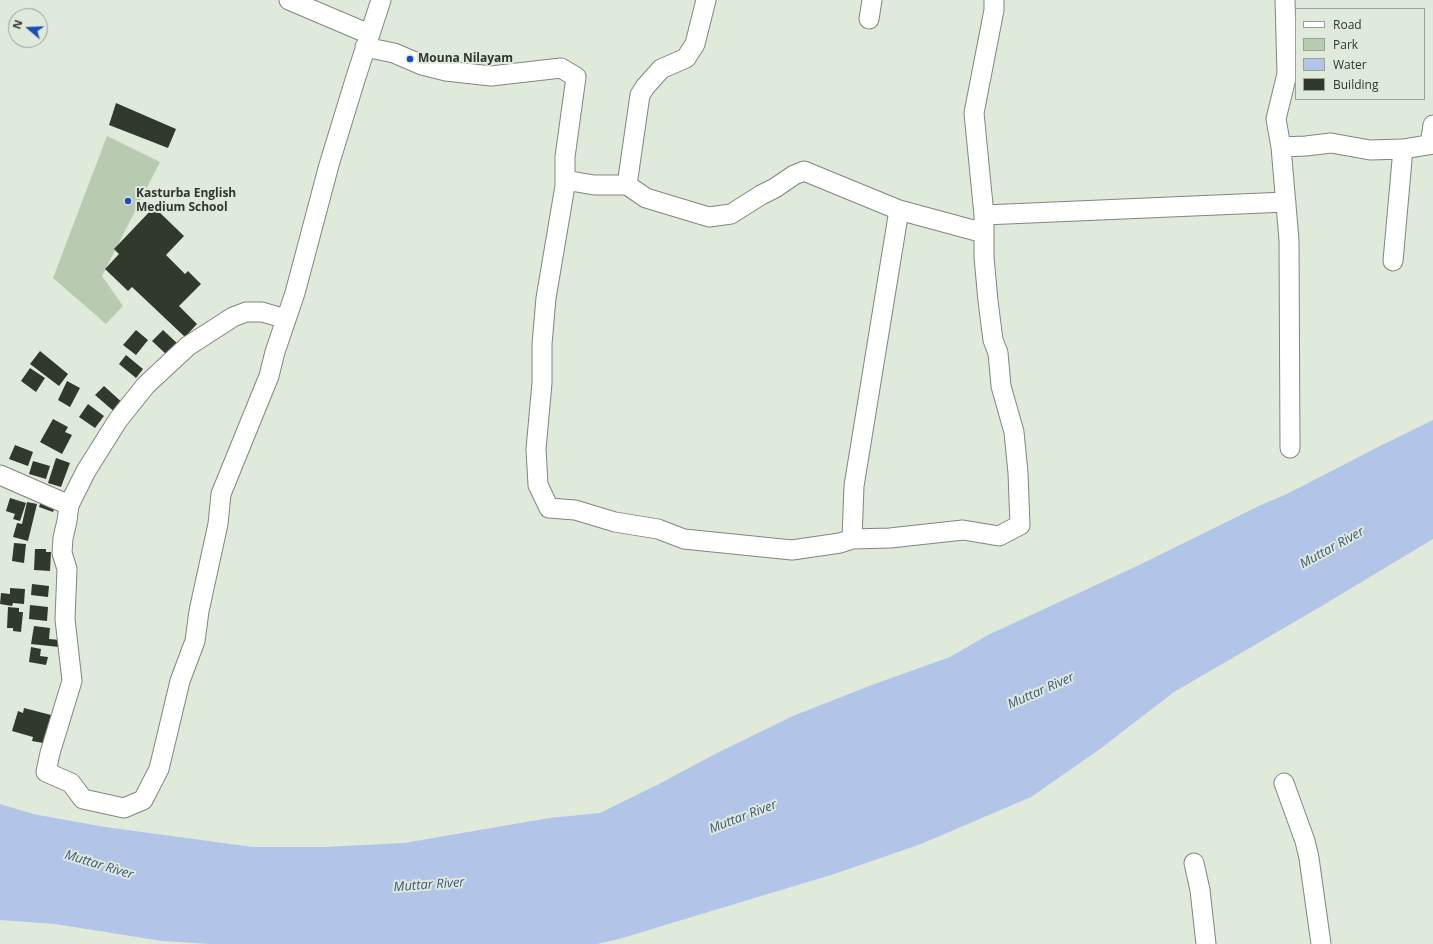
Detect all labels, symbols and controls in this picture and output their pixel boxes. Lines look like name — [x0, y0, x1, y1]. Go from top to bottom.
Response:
north arrow — [8, 8, 48, 48]
legend — [1295, 8, 1425, 100]
text: Road — [1333, 16, 1362, 33]
text: N — [9, 18, 26, 31]
text: Park — [1333, 36, 1358, 53]
place label: Mouna Nilayam — [418, 52, 513, 66]
marker: Mouna Nilayam — [405, 54, 415, 64]
text: Water — [1333, 56, 1367, 73]
text: Building — [1333, 76, 1378, 93]
place label: Kasturba English Medium School — [136, 187, 236, 215]
marker: Kasturba English Medium School — [123, 196, 133, 206]
water label: Muttar River — [1297, 524, 1367, 572]
water label: Muttar River — [1005, 669, 1077, 713]
water label: Muttar River — [707, 797, 779, 837]
water label: Muttar River — [63, 847, 135, 883]
water label: Muttar River — [393, 875, 465, 895]

